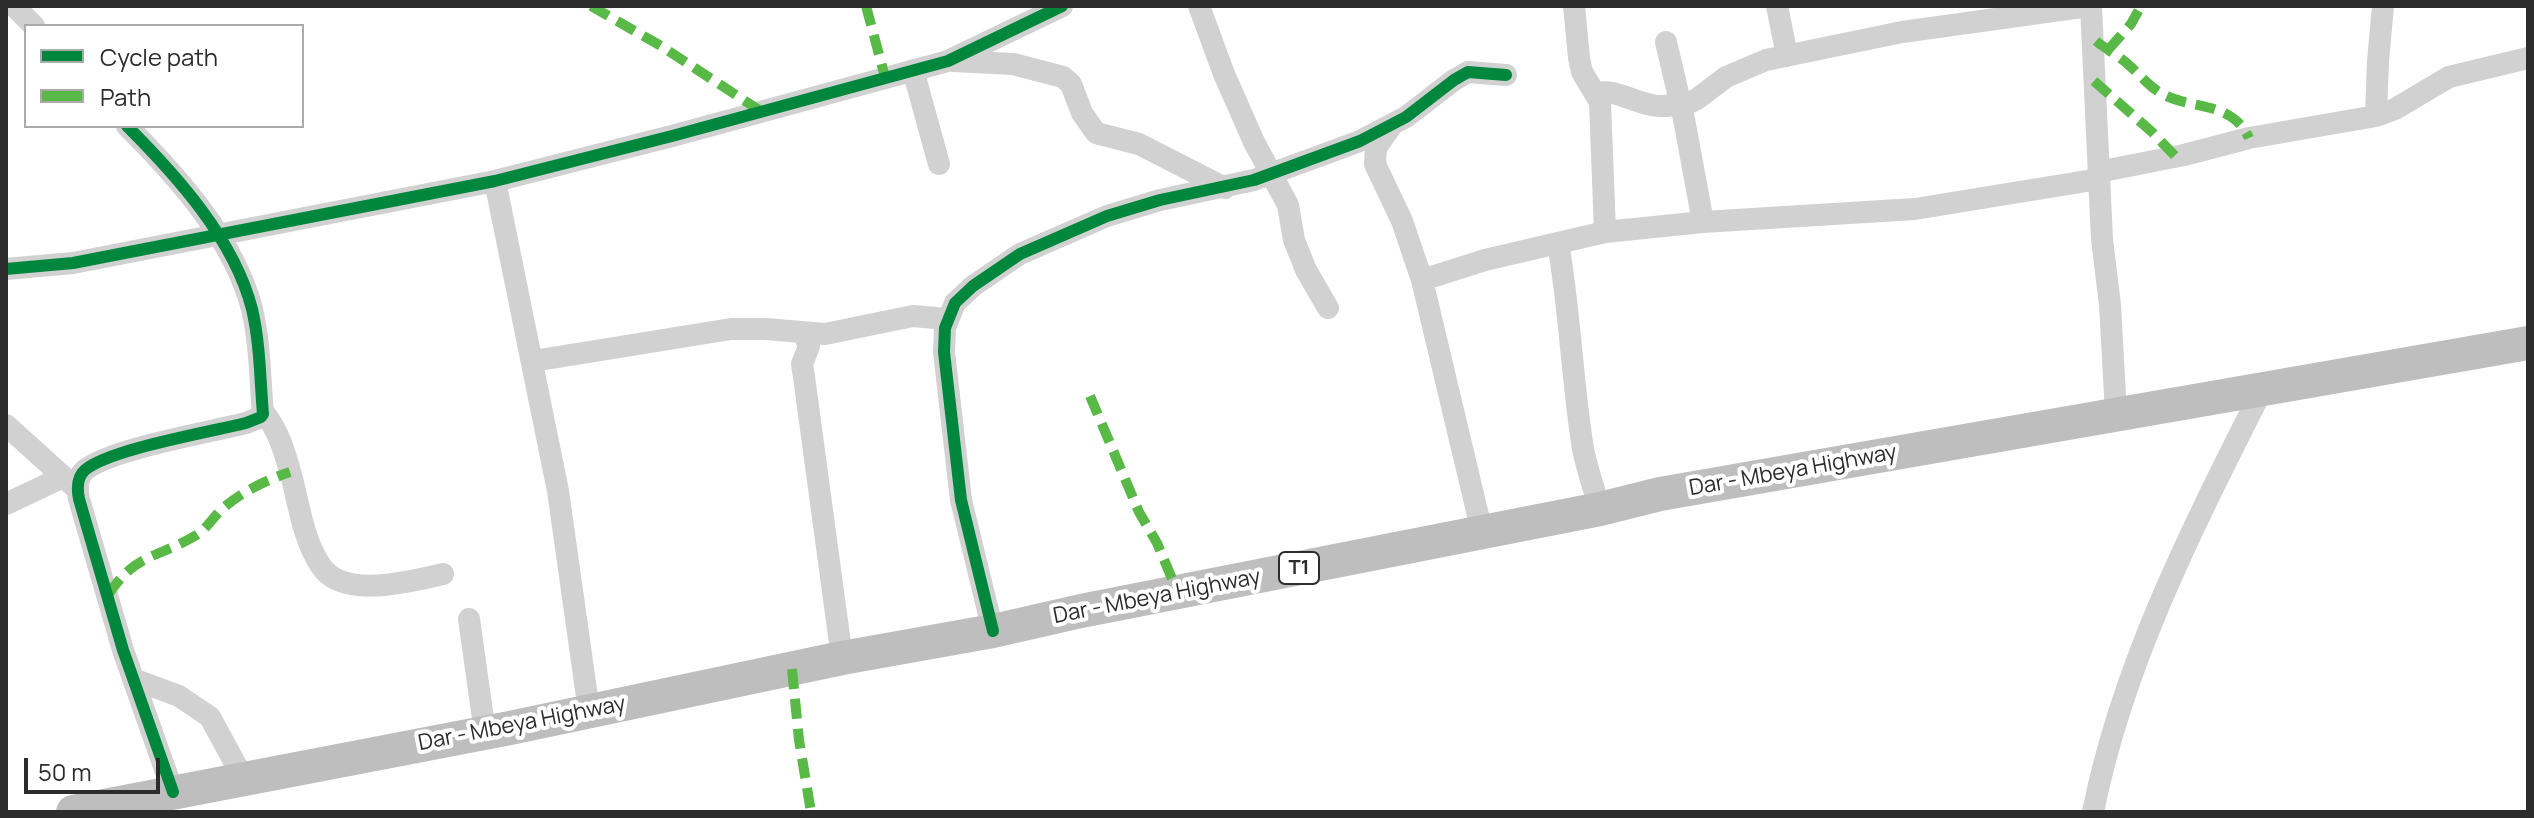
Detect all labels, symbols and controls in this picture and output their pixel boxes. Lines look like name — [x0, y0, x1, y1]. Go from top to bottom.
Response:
legend — [24, 24, 304, 128]
text: Cycle path — [100, 40, 218, 73]
text: Path — [100, 80, 151, 113]
street label: Dar - Mbeya Highway — [1687, 440, 1899, 502]
road number: T1 — [1279, 552, 1319, 584]
street label: Dar - Mbeya Highway — [1051, 564, 1263, 630]
street label: Dar - Mbeya Highway — [416, 691, 628, 757]
scale bar — [28, 742, 164, 792]
text: 50 m — [38, 755, 92, 788]

